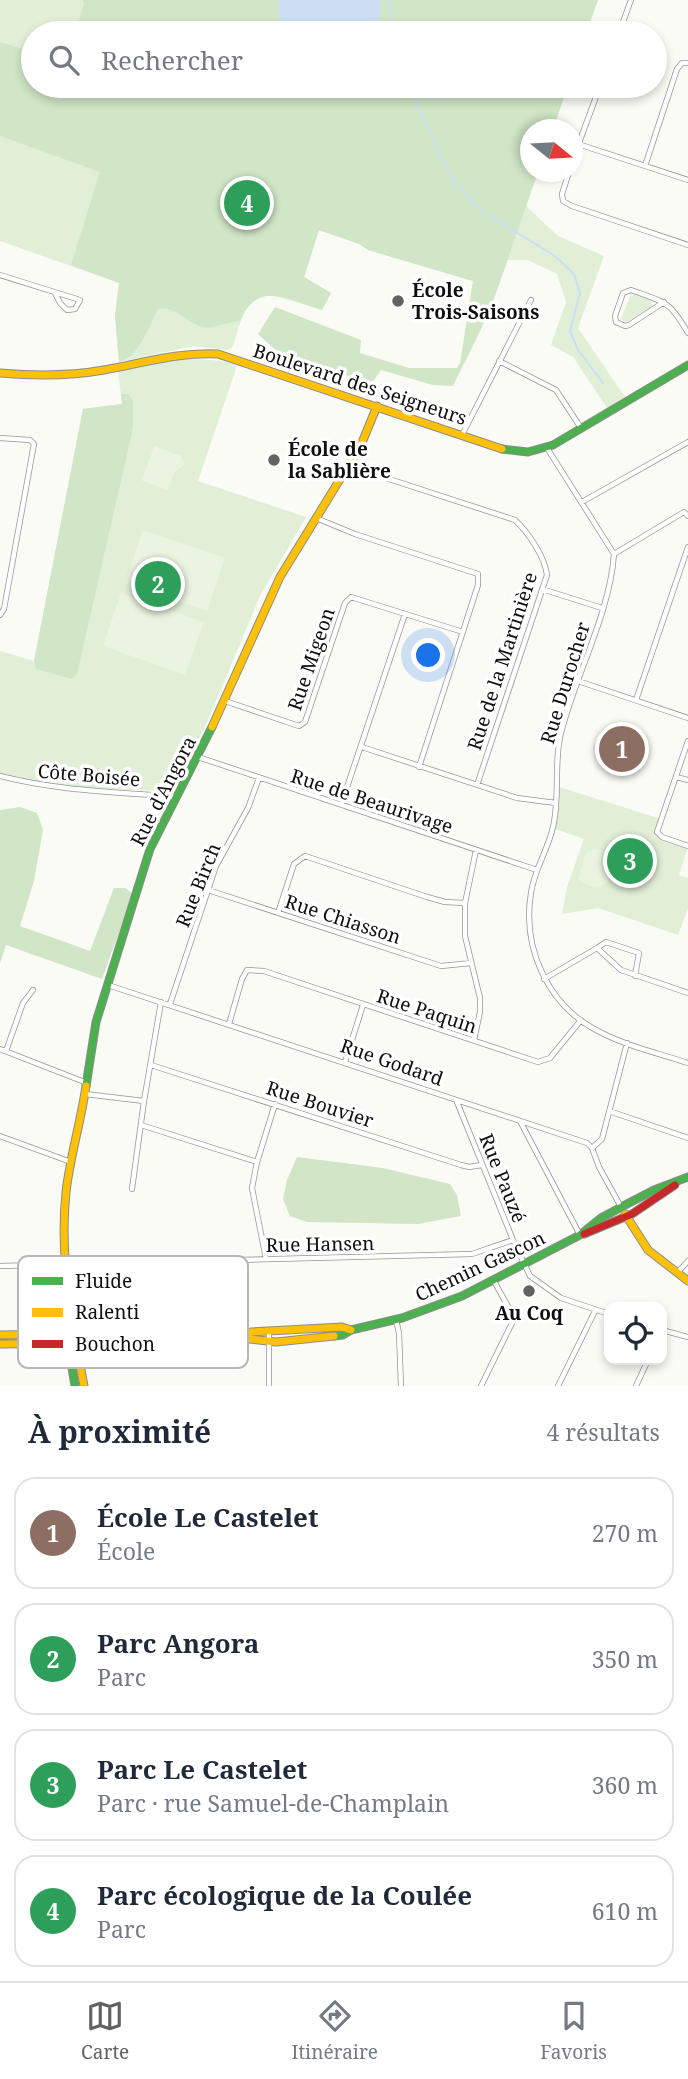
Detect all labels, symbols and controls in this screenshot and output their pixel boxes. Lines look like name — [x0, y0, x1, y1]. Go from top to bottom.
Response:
search box — [21, 21, 667, 98]
icon: search — [45, 41, 83, 79]
text: Rechercher — [101, 42, 243, 78]
north arrow — [520, 119, 583, 182]
pin: 4 — [224, 177, 270, 229]
place label: École Trois-Saisons — [412, 277, 539, 325]
marker: École Trois-Saisons — [390, 293, 406, 309]
street label: Boulevard des Seigneurs — [250, 337, 470, 431]
place label: École de la Sablière — [288, 436, 391, 484]
marker: École de la Sablière — [266, 452, 282, 468]
pin: 2 — [135, 558, 181, 610]
street label: Rue de la Martinière — [461, 569, 543, 753]
street label: Rue Migeon — [281, 604, 341, 714]
street label: Rue Durocher — [534, 619, 596, 747]
your location — [411, 638, 445, 672]
pin: 1 — [599, 723, 645, 775]
street label: Rue d'Angora — [124, 732, 202, 850]
street label: Côte Boisée — [37, 758, 141, 792]
street label: Rue de Beaurivage — [288, 763, 456, 839]
pin: 3 — [607, 835, 653, 887]
street label: Rue Birch — [169, 839, 227, 931]
street label: Rue Chiasson — [282, 888, 404, 950]
street label: Rue Paquin — [374, 983, 480, 1039]
street label: Rue Godard — [337, 1032, 447, 1092]
street label: Rue Bouvier — [263, 1074, 377, 1134]
street label: Rue Pauzé — [473, 1130, 533, 1226]
street label: Chemin Gascon — [411, 1225, 549, 1307]
street label: Rue Hansen — [265, 1230, 375, 1258]
legend — [18, 1256, 248, 1368]
text: Fluide — [75, 1268, 132, 1294]
marker: Au Coq — [521, 1283, 537, 1299]
text: Ralenti — [75, 1299, 139, 1325]
place label: Au Coq — [495, 1300, 564, 1326]
map controls — [604, 1302, 667, 1365]
button: locate — [604, 1302, 667, 1365]
text: Bouchon — [75, 1331, 155, 1357]
text: À proximité — [28, 1411, 211, 1452]
text: 4 résultats — [546, 1416, 660, 1448]
text: École Le Castelet — [97, 1499, 319, 1535]
text: 1 — [47, 1517, 60, 1549]
text: 270 m — [592, 1517, 658, 1549]
text: École — [97, 1535, 155, 1567]
text: Parc Angora — [97, 1625, 259, 1661]
text: 2 — [47, 1643, 60, 1675]
text: 350 m — [592, 1643, 658, 1675]
text: Parc — [97, 1661, 146, 1693]
text: Parc Le Castelet — [97, 1751, 307, 1787]
text: 3 — [47, 1769, 60, 1801]
text: 360 m — [592, 1769, 658, 1801]
text: Parc · rue Samuel-de-Champlain — [97, 1787, 449, 1819]
text: Parc écologique de la Coulée — [97, 1877, 472, 1913]
text: 4 — [47, 1895, 60, 1927]
text: 610 m — [592, 1895, 658, 1927]
text: Parc — [97, 1913, 146, 1945]
tab: Carte — [81, 1997, 129, 2065]
tab: Itinéraire — [291, 1997, 378, 2065]
tab: Favoris — [540, 1997, 607, 2065]

